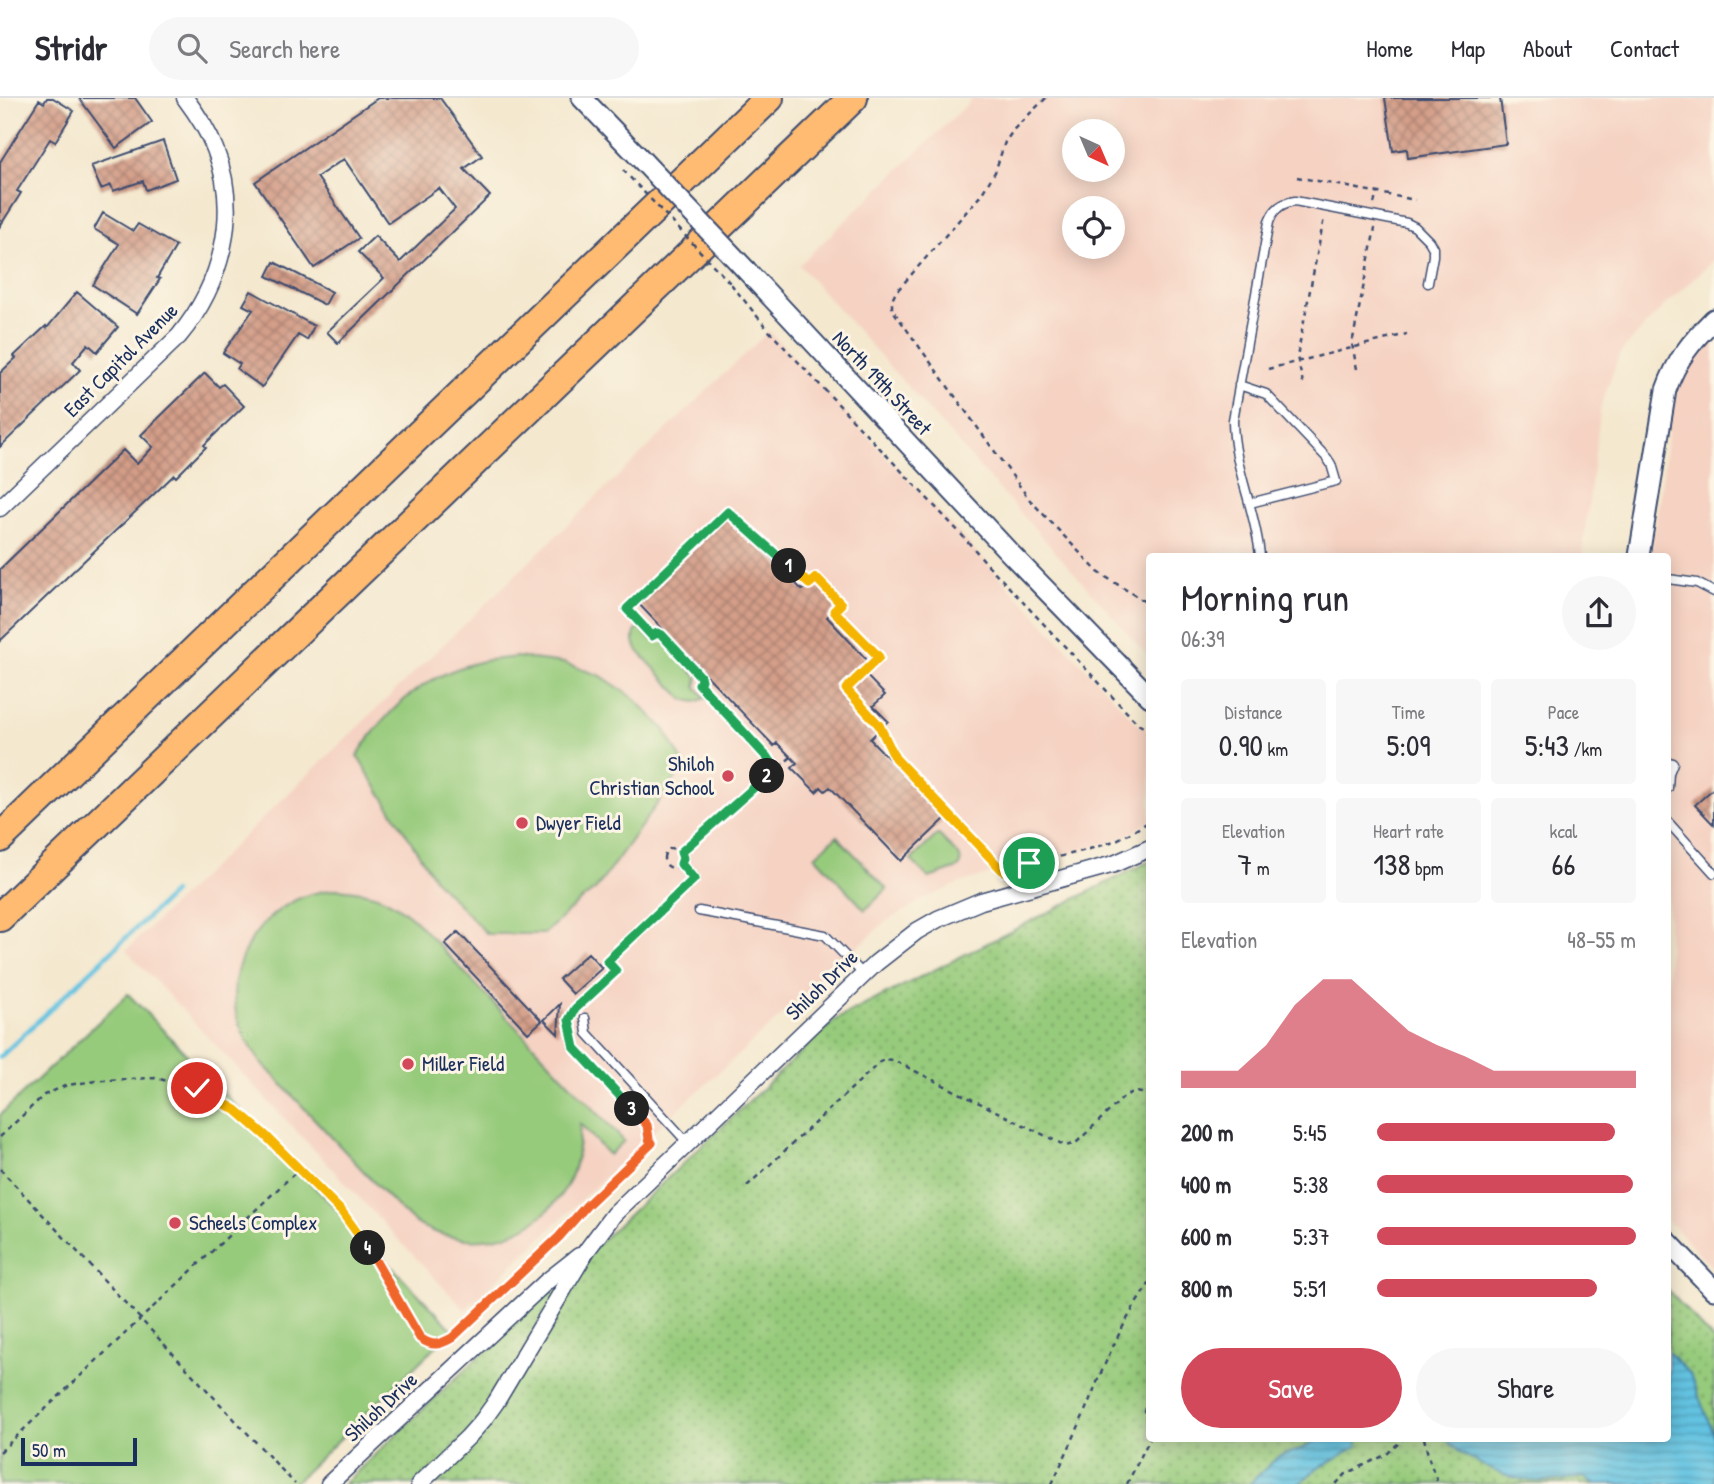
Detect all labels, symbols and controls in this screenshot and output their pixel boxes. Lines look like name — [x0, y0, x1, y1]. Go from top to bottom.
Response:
search box — [149, 17, 639, 80]
text: Stridr — [35, 26, 107, 70]
icon: search — [173, 29, 211, 67]
text: Search here — [229, 31, 340, 66]
text: Home — [1366, 32, 1413, 64]
text: Map — [1451, 32, 1485, 64]
text: About — [1523, 32, 1572, 64]
text: Contact — [1610, 32, 1679, 64]
north arrow — [1062, 119, 1125, 182]
map controls — [1062, 119, 1125, 259]
button: locate — [1062, 196, 1125, 259]
street label: East Capitol Avenue — [57, 296, 184, 423]
street label: North 19th Street — [826, 324, 939, 442]
pin: 1 — [772, 548, 806, 584]
text: 1 — [785, 552, 792, 578]
text: Morning run — [1181, 571, 1349, 623]
button: share — [1562, 576, 1636, 650]
text: 06:39 — [1181, 623, 1225, 654]
text: Distance — [1224, 699, 1283, 725]
text: Time — [1392, 699, 1425, 725]
text: Pace — [1548, 699, 1579, 725]
text: 0.90 — [1219, 725, 1263, 765]
text: 5:09 — [1386, 725, 1431, 765]
text: 5:43 — [1525, 725, 1569, 765]
text: km — [1263, 736, 1288, 762]
text: /km — [1569, 736, 1602, 762]
place label: Shiloh Christian School — [589, 749, 714, 802]
pin: 2 — [750, 758, 784, 794]
text: 2 — [762, 762, 771, 788]
marker: Shiloh Christian School — [720, 768, 736, 784]
place label: Dwyer Field — [536, 808, 621, 837]
marker: Dwyer Field — [514, 815, 530, 831]
text: Elevation — [1222, 818, 1285, 844]
text: Heart rate — [1373, 818, 1444, 844]
text: kcal — [1550, 818, 1577, 844]
pin — [999, 833, 1059, 893]
icon: arrive — [1010, 844, 1048, 882]
text: 7 — [1237, 844, 1252, 884]
text: 138 — [1373, 844, 1411, 884]
text: 66 — [1552, 844, 1575, 884]
text: m — [1252, 855, 1270, 881]
text: bpm — [1411, 855, 1444, 881]
text: Elevation — [1181, 924, 1257, 955]
text: 48–55 m — [1567, 924, 1636, 955]
street label: Shiloh Drive — [779, 943, 864, 1026]
place label: Miller Field — [422, 1049, 504, 1078]
marker: Miller Field — [400, 1056, 416, 1072]
pin — [167, 1058, 227, 1118]
icon: check — [178, 1069, 216, 1107]
pin: 3 — [614, 1091, 650, 1126]
text: 3 — [627, 1095, 636, 1121]
text: 200 m — [1181, 1117, 1233, 1148]
text: 5:45 — [1293, 1117, 1326, 1148]
text: 400 m — [1181, 1169, 1231, 1200]
text: 5:38 — [1293, 1169, 1328, 1200]
place label: Scheels Complex — [189, 1208, 317, 1237]
marker: Scheels Complex — [167, 1215, 183, 1231]
text: 600 m — [1181, 1221, 1232, 1252]
text: 5:37 — [1293, 1221, 1330, 1252]
pin: 4 — [350, 1230, 386, 1266]
text: 4 — [364, 1234, 371, 1260]
text: 800 m — [1181, 1273, 1233, 1304]
text: 5:51 — [1293, 1273, 1326, 1304]
button: Save — [1181, 1348, 1402, 1428]
button: Share — [1416, 1348, 1636, 1428]
street label: Shiloh Drive — [338, 1365, 424, 1448]
scale bar — [21, 1435, 136, 1467]
text: 50 m — [32, 1437, 66, 1463]

